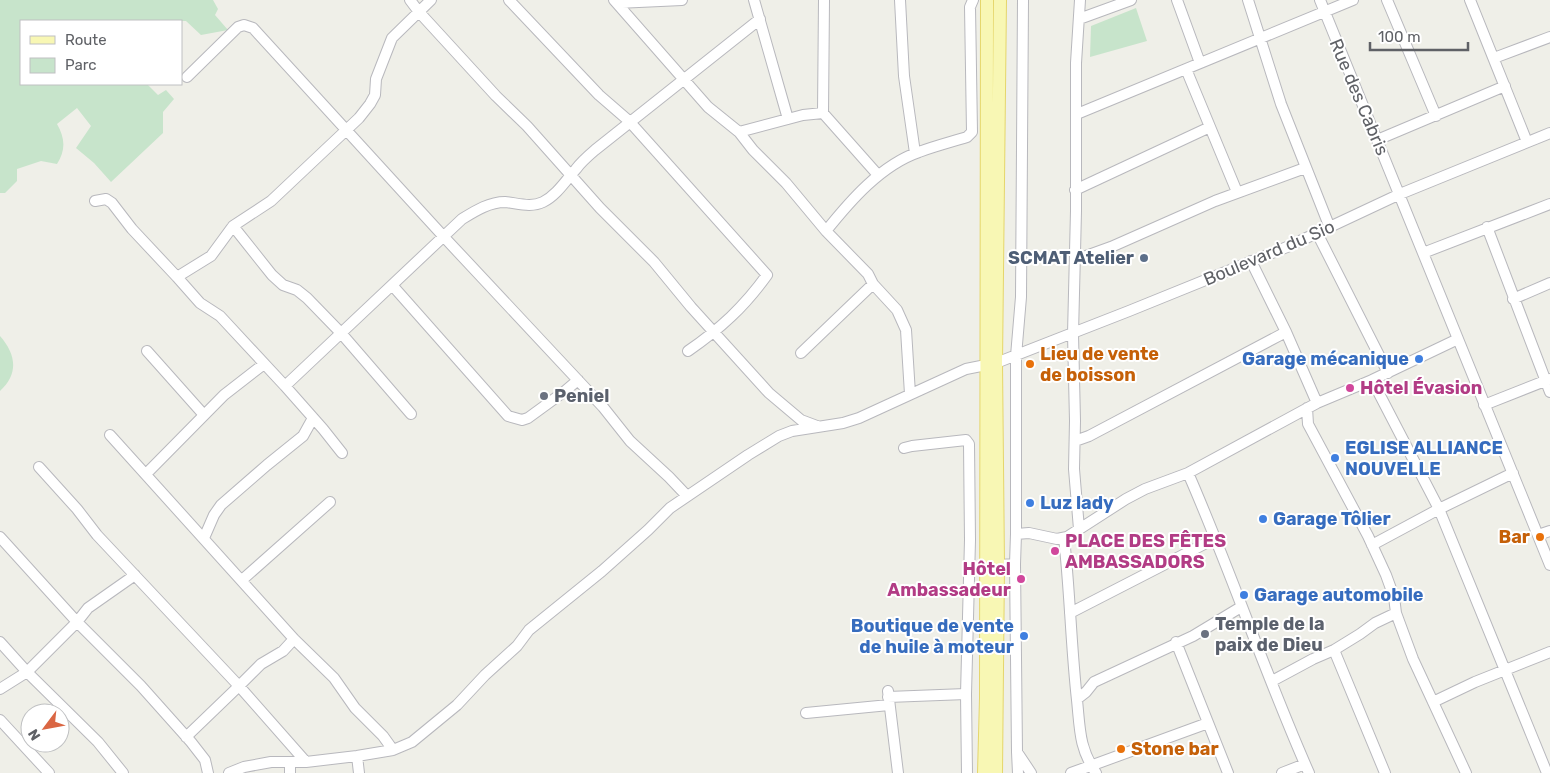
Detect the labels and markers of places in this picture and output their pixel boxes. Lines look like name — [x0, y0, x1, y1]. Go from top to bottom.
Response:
place label: SCMAT Atelier — [1008, 247, 1134, 269]
marker: SCMAT Atelier — [1138, 252, 1150, 264]
place label: Lieu de vente de boisson — [1040, 343, 1159, 386]
place label: Garage mécanique — [1242, 348, 1409, 370]
marker: Garage mécanique — [1413, 353, 1425, 365]
marker: Lieu de vente de boisson — [1024, 358, 1036, 370]
place label: Hôtel Évasion — [1360, 377, 1482, 399]
marker: Hôtel Évasion — [1344, 382, 1356, 394]
place label: Peniel — [554, 385, 609, 407]
marker: Peniel — [538, 390, 550, 402]
place label: EGLISE ALLIANCE NOUVELLE — [1345, 437, 1503, 480]
marker: EGLISE ALLIANCE NOUVELLE — [1329, 452, 1341, 464]
place label: Luz lady — [1040, 492, 1114, 514]
marker: Luz lady — [1024, 497, 1036, 509]
place label: Garage Tôlier — [1273, 508, 1391, 530]
marker: Garage Tôlier — [1257, 513, 1269, 525]
place label: Bar — [1499, 526, 1530, 548]
place label: PLACE DES FÊTES AMBASSADORS — [1065, 530, 1226, 573]
marker: Bar — [1534, 531, 1546, 543]
marker: PLACE DES FÊTES AMBASSADORS — [1049, 545, 1061, 557]
place label: Hôtel Ambassadeur — [887, 558, 1011, 601]
marker: Hôtel Ambassadeur — [1015, 573, 1027, 585]
place label: Garage automobile — [1254, 584, 1424, 606]
marker: Garage automobile — [1238, 589, 1250, 601]
place label: Temple de la paix de Dieu — [1215, 613, 1325, 656]
place label: Boutique de vente de huile à moteur — [851, 615, 1014, 658]
marker: Temple de la paix de Dieu — [1199, 628, 1211, 640]
marker: Boutique de vente de huile à moteur — [1018, 630, 1030, 642]
place label: Stone bar — [1131, 738, 1219, 760]
marker: Stone bar — [1115, 743, 1127, 755]

